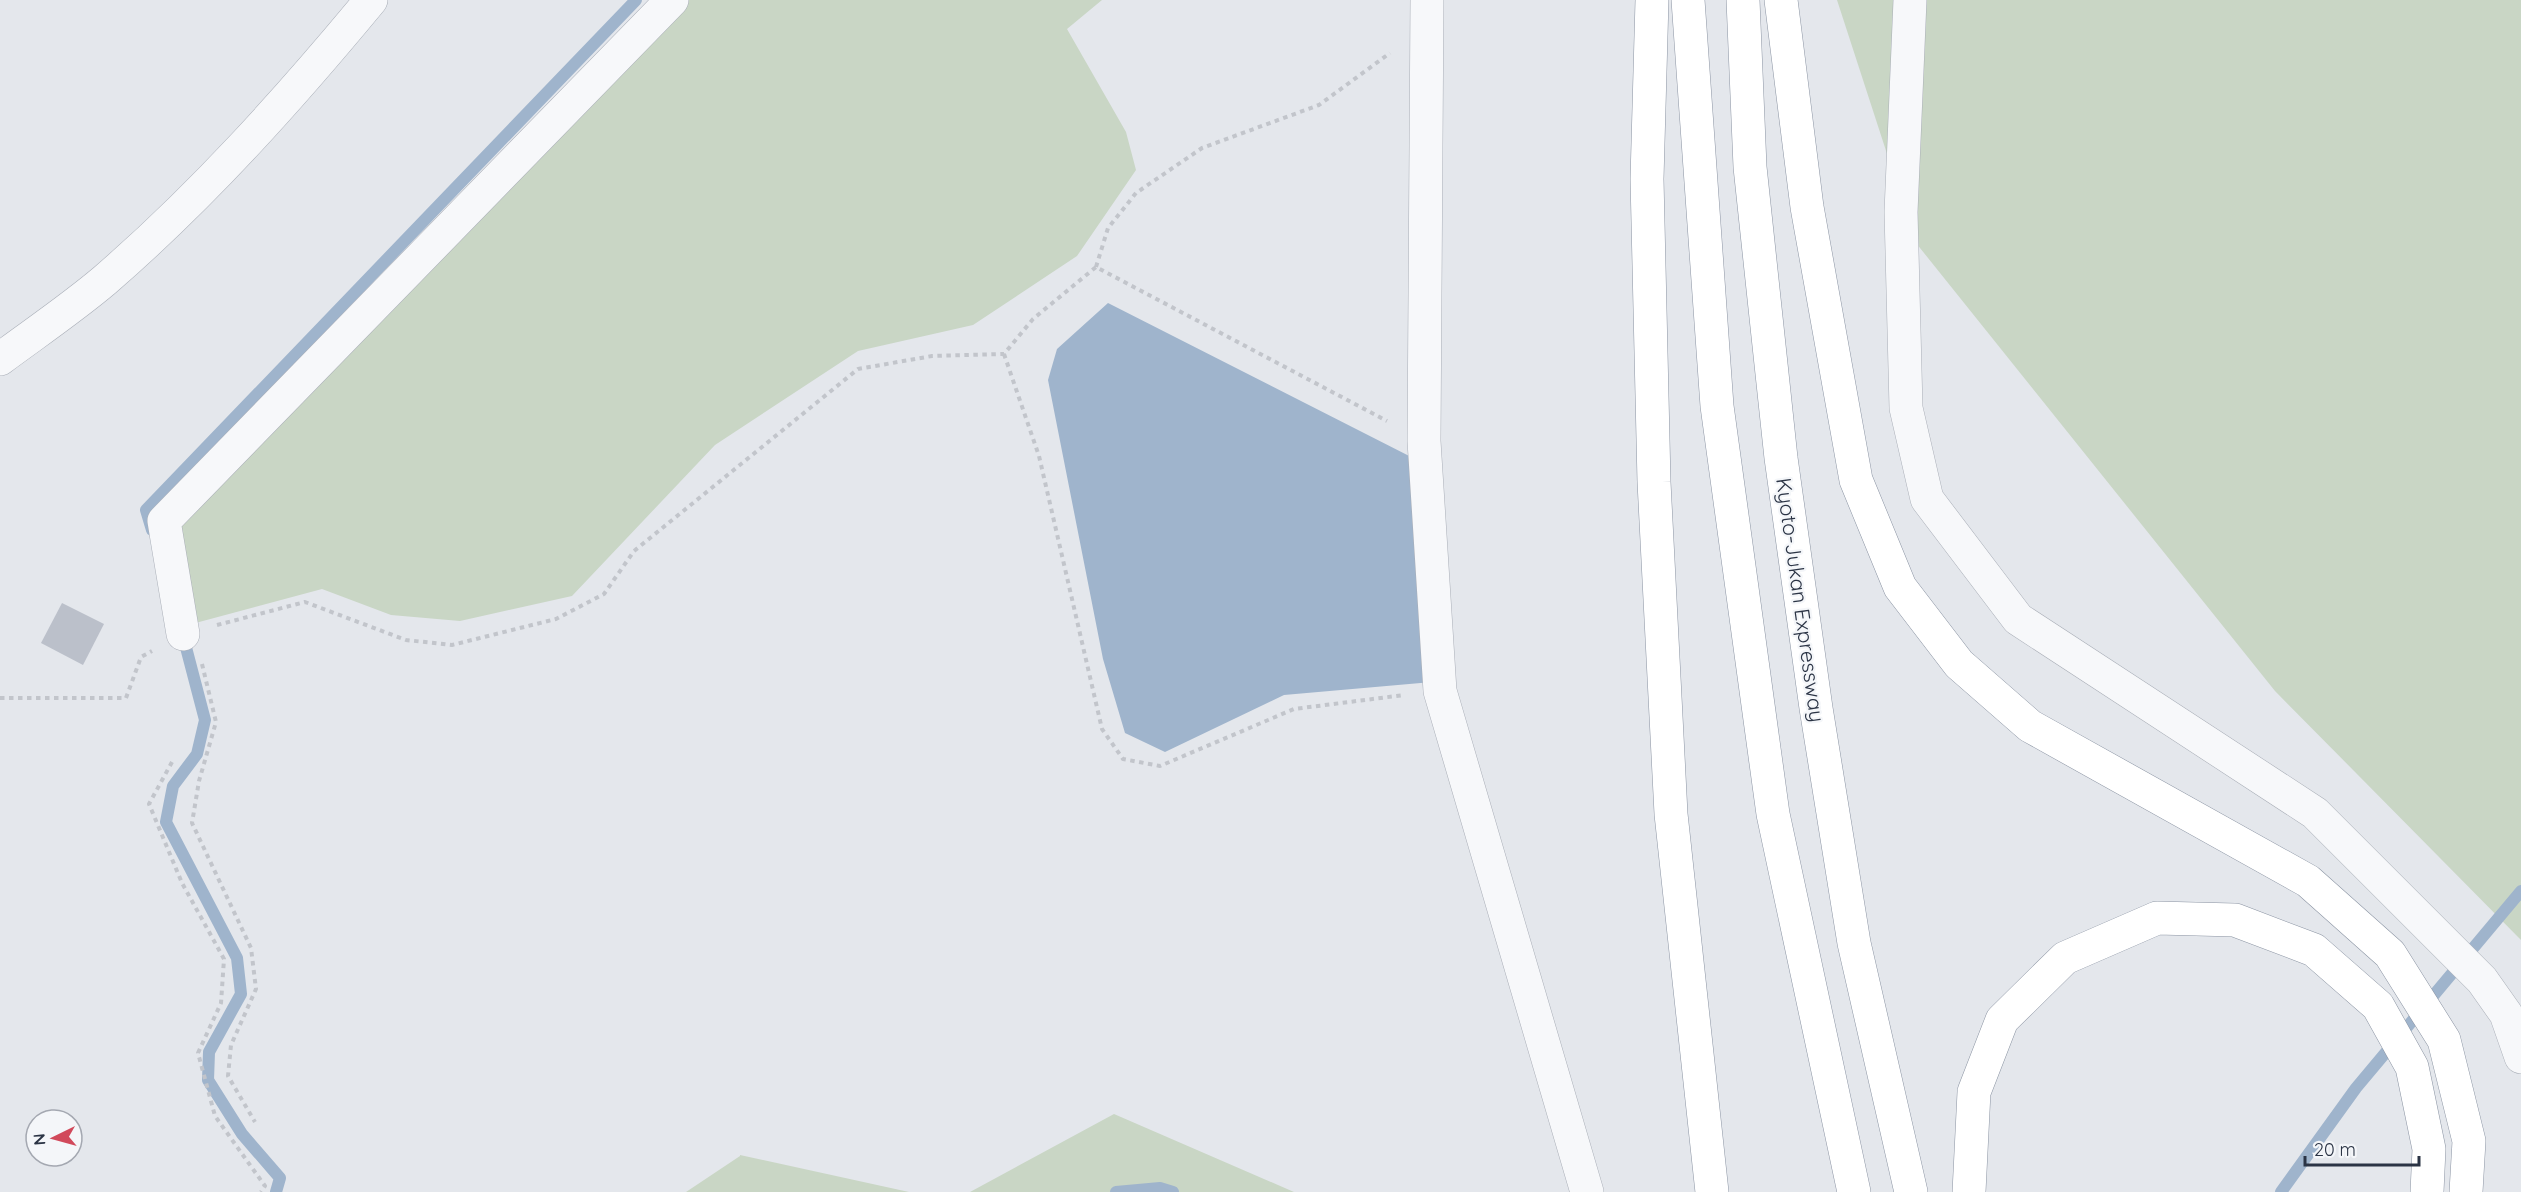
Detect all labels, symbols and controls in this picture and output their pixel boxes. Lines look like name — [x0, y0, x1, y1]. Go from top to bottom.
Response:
street label: Kyoto-Jukan Expressway — [1771, 476, 1831, 724]
north arrow — [24, 1108, 84, 1168]
scale bar — [2305, 1129, 2419, 1167]
text: N — [29, 1133, 50, 1146]
text: 20 m — [2314, 1138, 2356, 1161]

